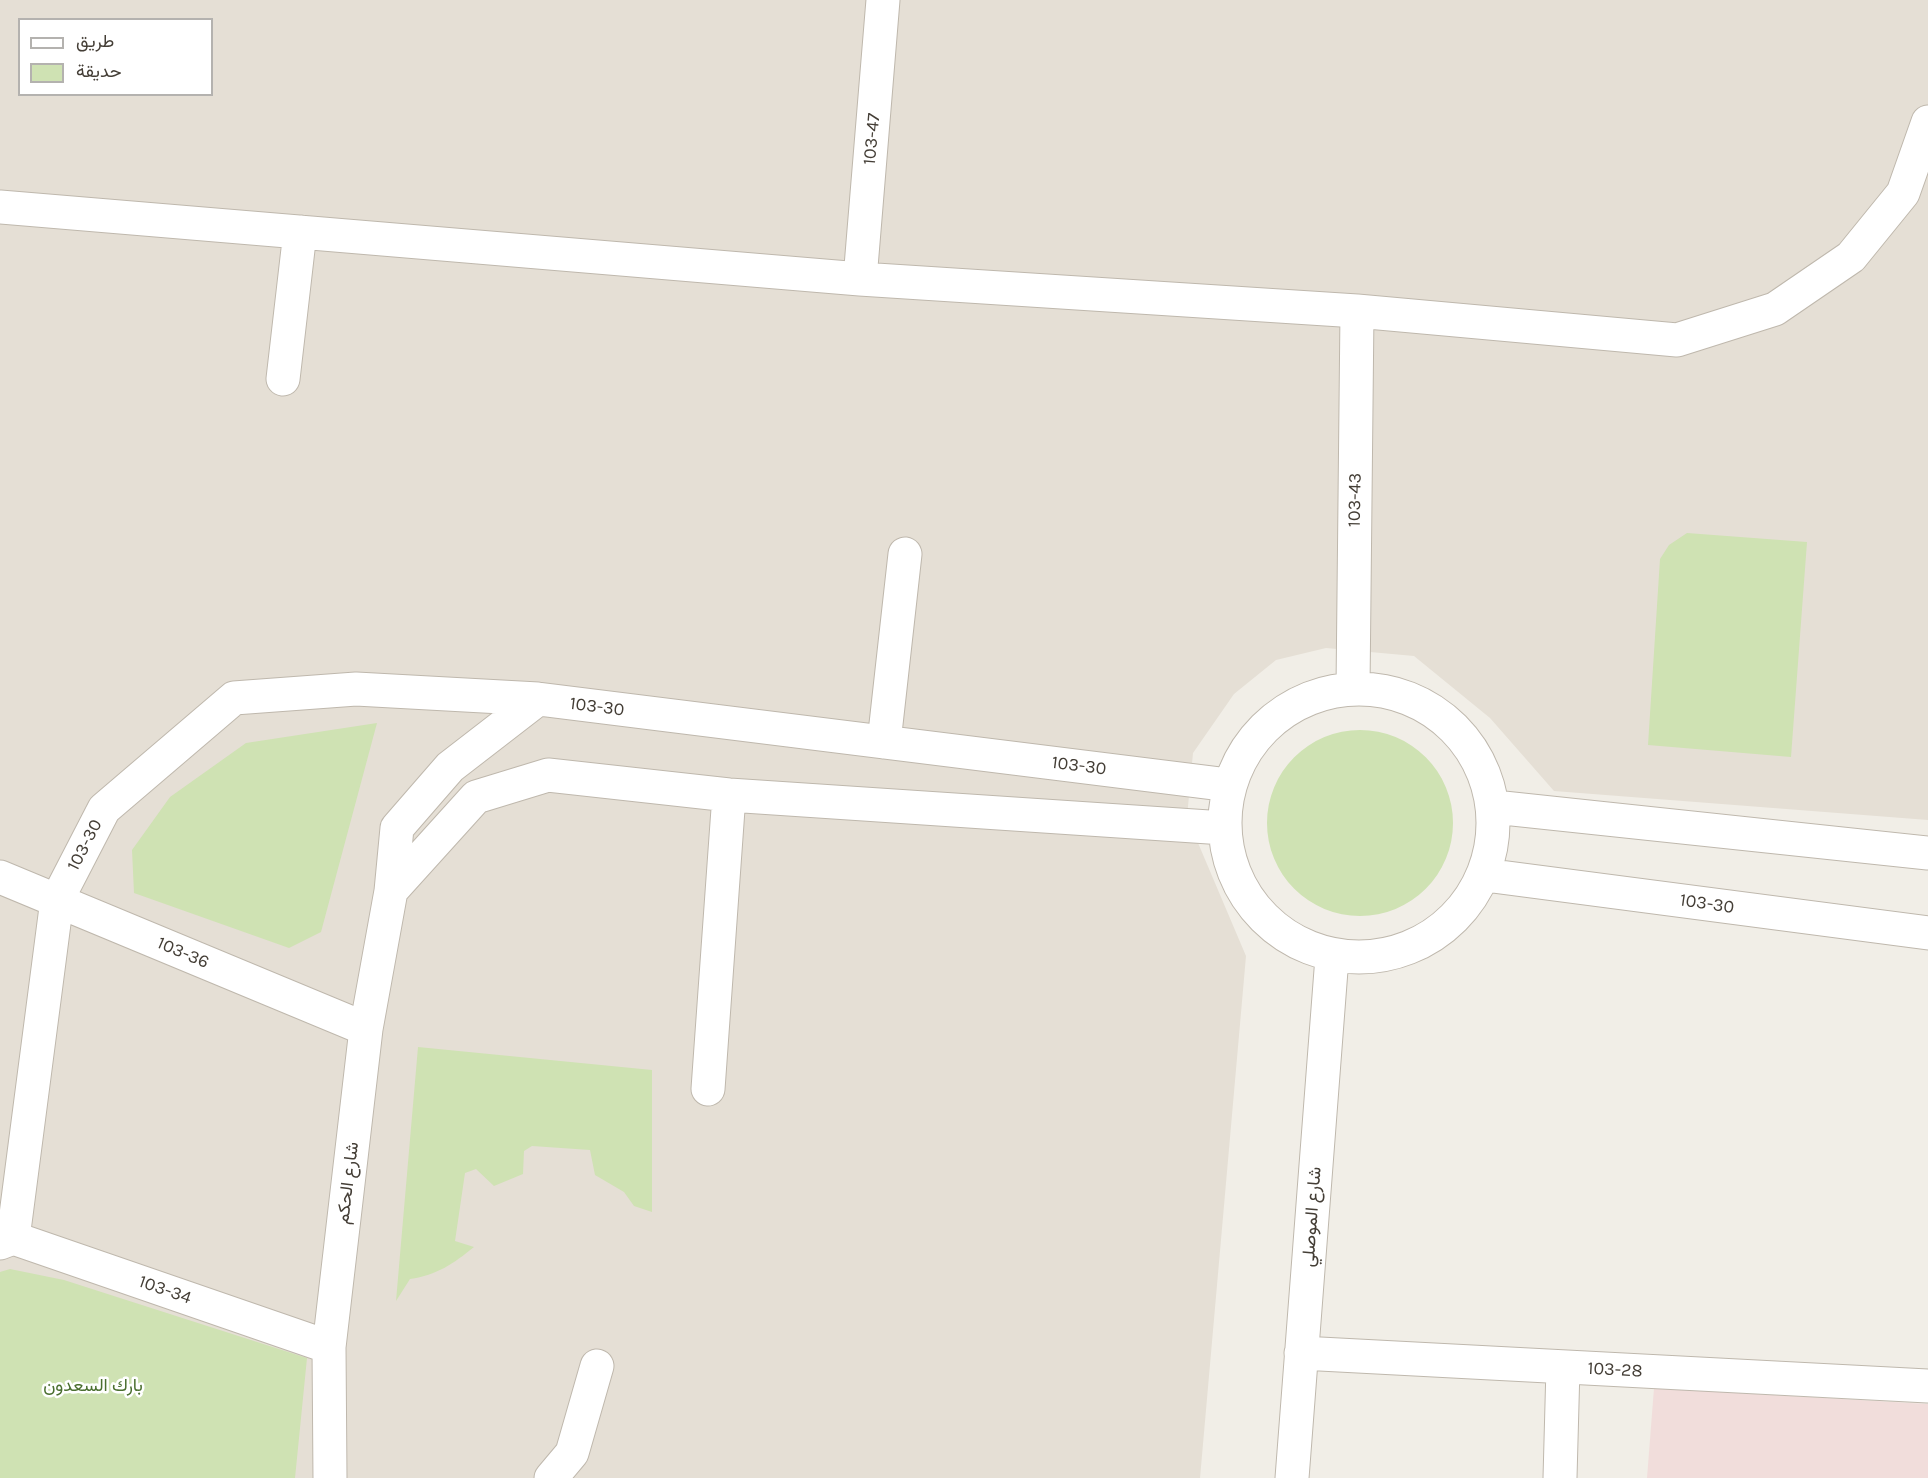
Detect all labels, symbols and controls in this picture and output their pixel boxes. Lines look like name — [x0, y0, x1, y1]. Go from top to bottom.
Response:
legend — [18, 18, 213, 96]
text: طريق — [76, 30, 114, 52]
text: حديقة — [76, 60, 122, 82]
street label: 103-47 — [859, 112, 885, 166]
street label: 103-43 — [1344, 473, 1366, 527]
street label: 103-30 — [568, 693, 626, 721]
street label: 103-30 — [1050, 752, 1108, 780]
street label: 103-30 — [63, 816, 107, 874]
street label: 103-30 — [1678, 889, 1736, 919]
street label: 103-36 — [154, 932, 212, 974]
street label: شارع الحكم — [332, 1141, 364, 1225]
street label: شارع الموصلي — [1298, 1166, 1326, 1268]
street label: 103-34 — [136, 1271, 194, 1309]
street label: 103-28 — [1587, 1358, 1643, 1382]
park label: بارك السعدون — [43, 1375, 143, 1397]

